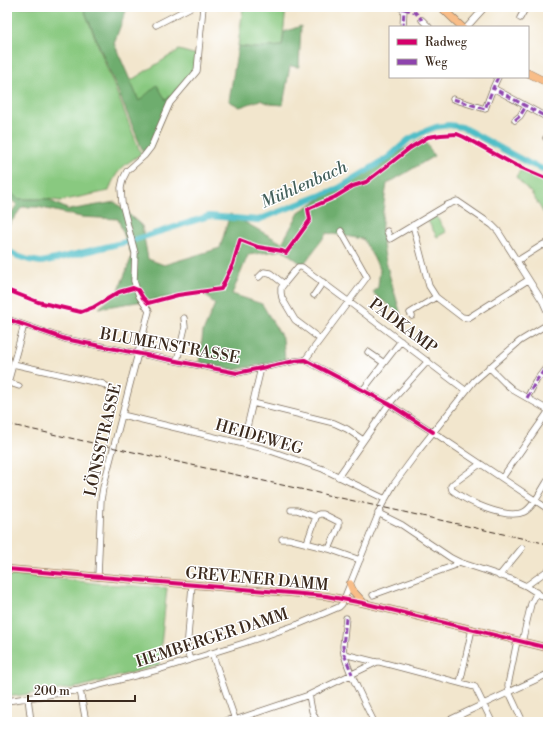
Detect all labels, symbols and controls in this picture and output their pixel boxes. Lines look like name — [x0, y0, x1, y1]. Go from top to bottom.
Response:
legend — [389, 26, 529, 78]
text: Radweg — [425, 35, 468, 50]
text: Weg — [424, 55, 448, 70]
water label: Mühlenbach — [257, 156, 351, 214]
street label: PADKAMP — [365, 294, 441, 358]
street label: BLUMENSTRASSE — [97, 324, 242, 368]
street label: LÖNSSTRASSE — [78, 381, 126, 499]
street label: HEIDEWEG — [213, 415, 305, 459]
street label: GREVENER DAMM — [185, 563, 329, 595]
street label: HEMBERGER DAMM — [133, 604, 291, 672]
scale bar — [28, 677, 135, 703]
text: 200 m — [34, 684, 70, 699]

